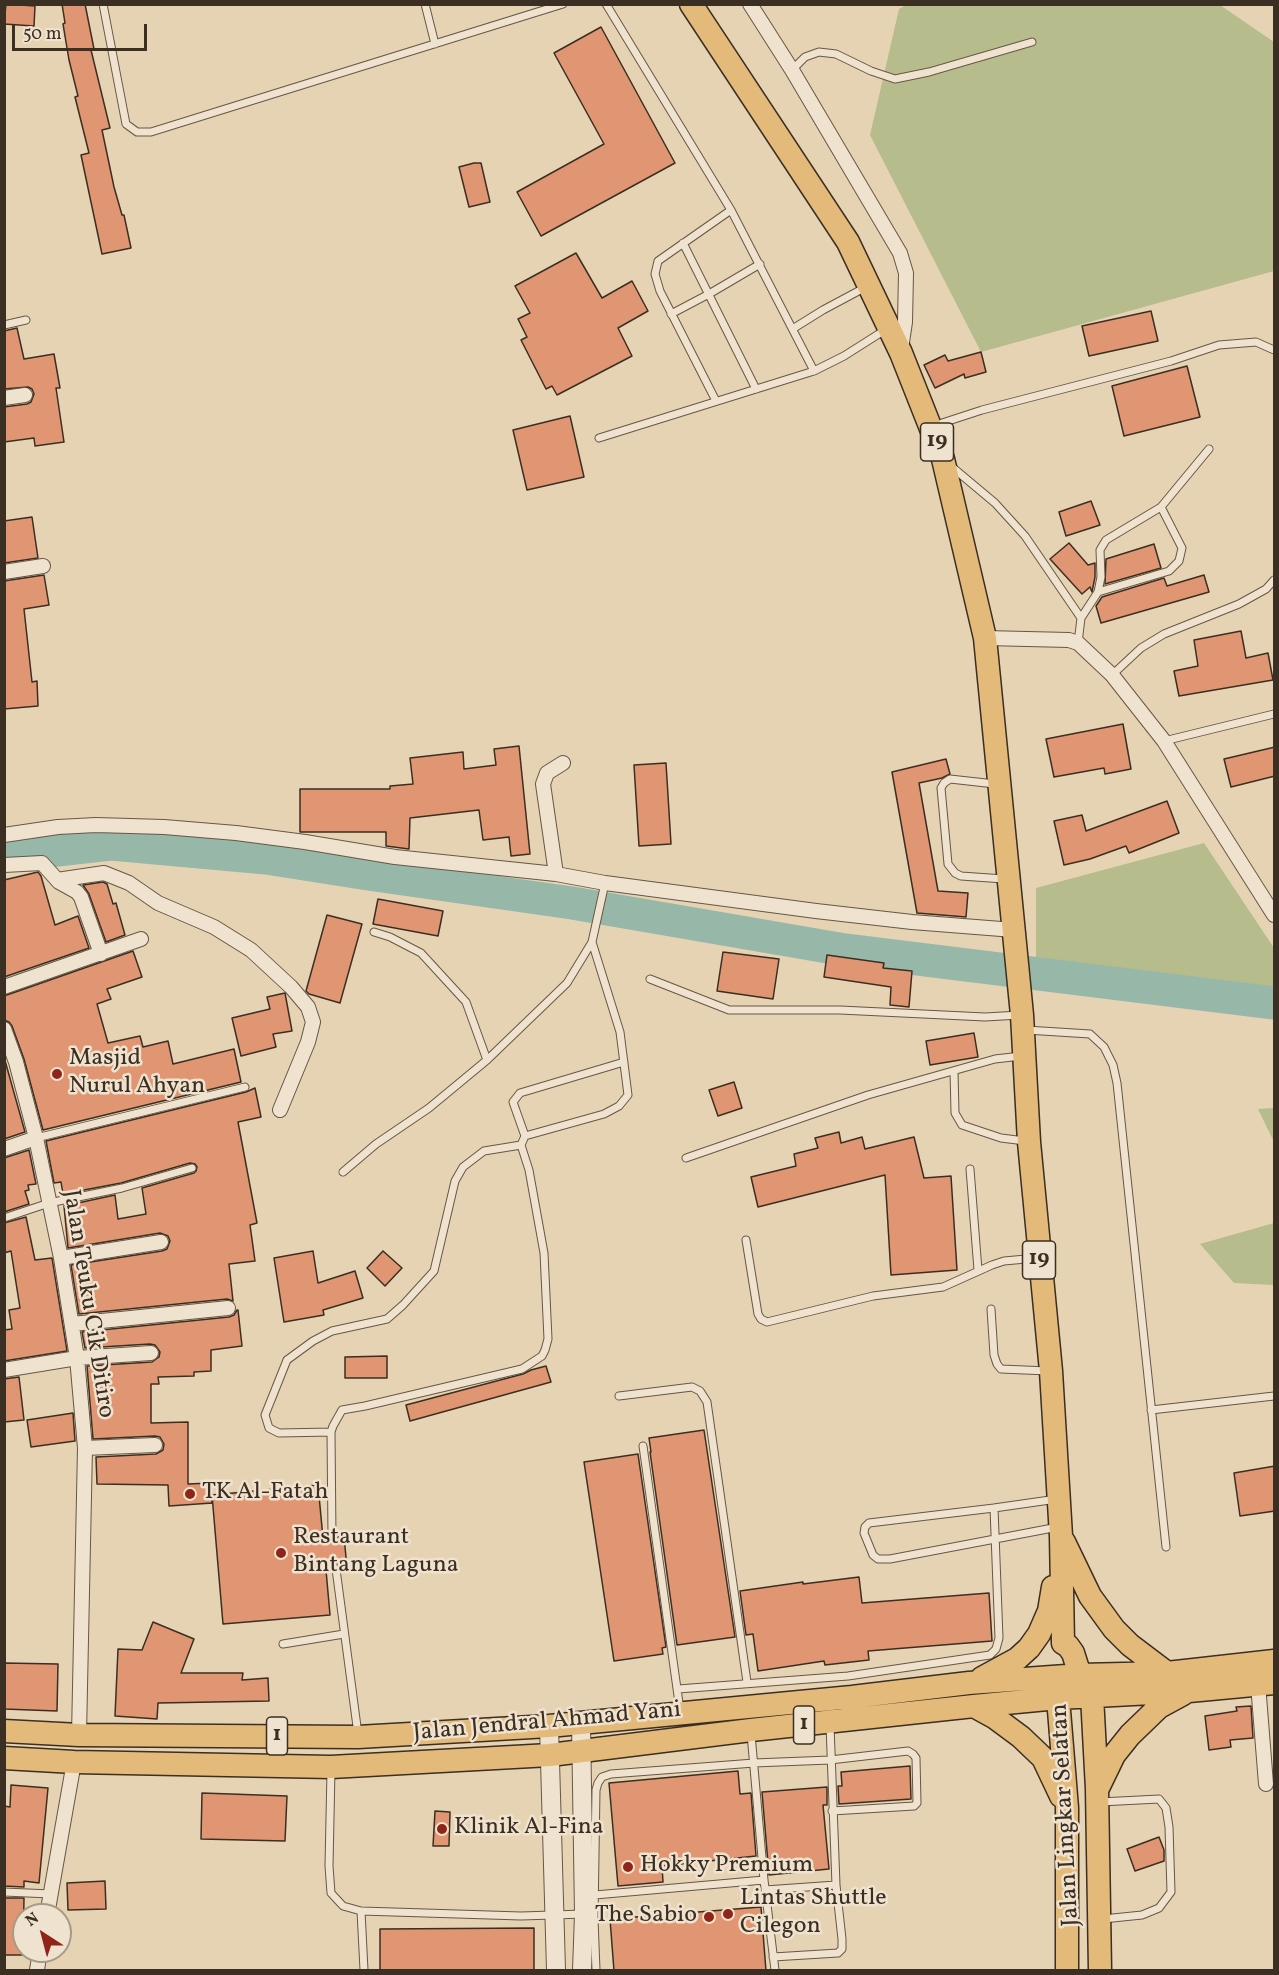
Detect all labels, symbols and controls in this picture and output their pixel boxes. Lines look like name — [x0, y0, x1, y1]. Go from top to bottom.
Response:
scale bar — [15, 12, 150, 50]
text: 50 m — [23, 22, 62, 47]
road number: 19 — [920, 423, 954, 461]
place label: Masjid Nurul Ahyan — [69, 1046, 205, 1102]
marker: Masjid Nurul Ahyan — [50, 1067, 64, 1081]
street label: Jalan Teuku Cik Ditiro — [55, 1188, 119, 1420]
road number: 19 — [1022, 1241, 1056, 1279]
place label: TK Al-Fatah — [202, 1480, 328, 1508]
marker: TK Al-Fatah — [183, 1487, 197, 1501]
place label: Restaurant Bintang Laguna — [293, 1525, 459, 1581]
marker: Restaurant Bintang Laguna — [274, 1546, 288, 1560]
street label: Jalan Jendral Ahmad Yani — [412, 1697, 682, 1749]
street label: Jalan Lingkar Selatan — [1047, 1703, 1087, 1927]
road number: 1 — [794, 1706, 814, 1744]
road number: 1 — [266, 1717, 288, 1755]
place label: Klinik Al-Fina — [454, 1815, 604, 1843]
marker: Klinik Al-Fina — [435, 1822, 449, 1836]
place label: Hokky Premium — [640, 1853, 813, 1881]
marker: Hokky Premium — [621, 1860, 635, 1874]
place label: Lintas Shuttle Cilegon — [740, 1886, 887, 1942]
north arrow — [12, 1903, 72, 1963]
place label: The Sabio — [595, 1903, 697, 1931]
marker: Lintas Shuttle Cilegon — [721, 1907, 735, 1921]
text: N — [21, 1908, 44, 1932]
marker: The Sabio — [702, 1910, 716, 1924]

